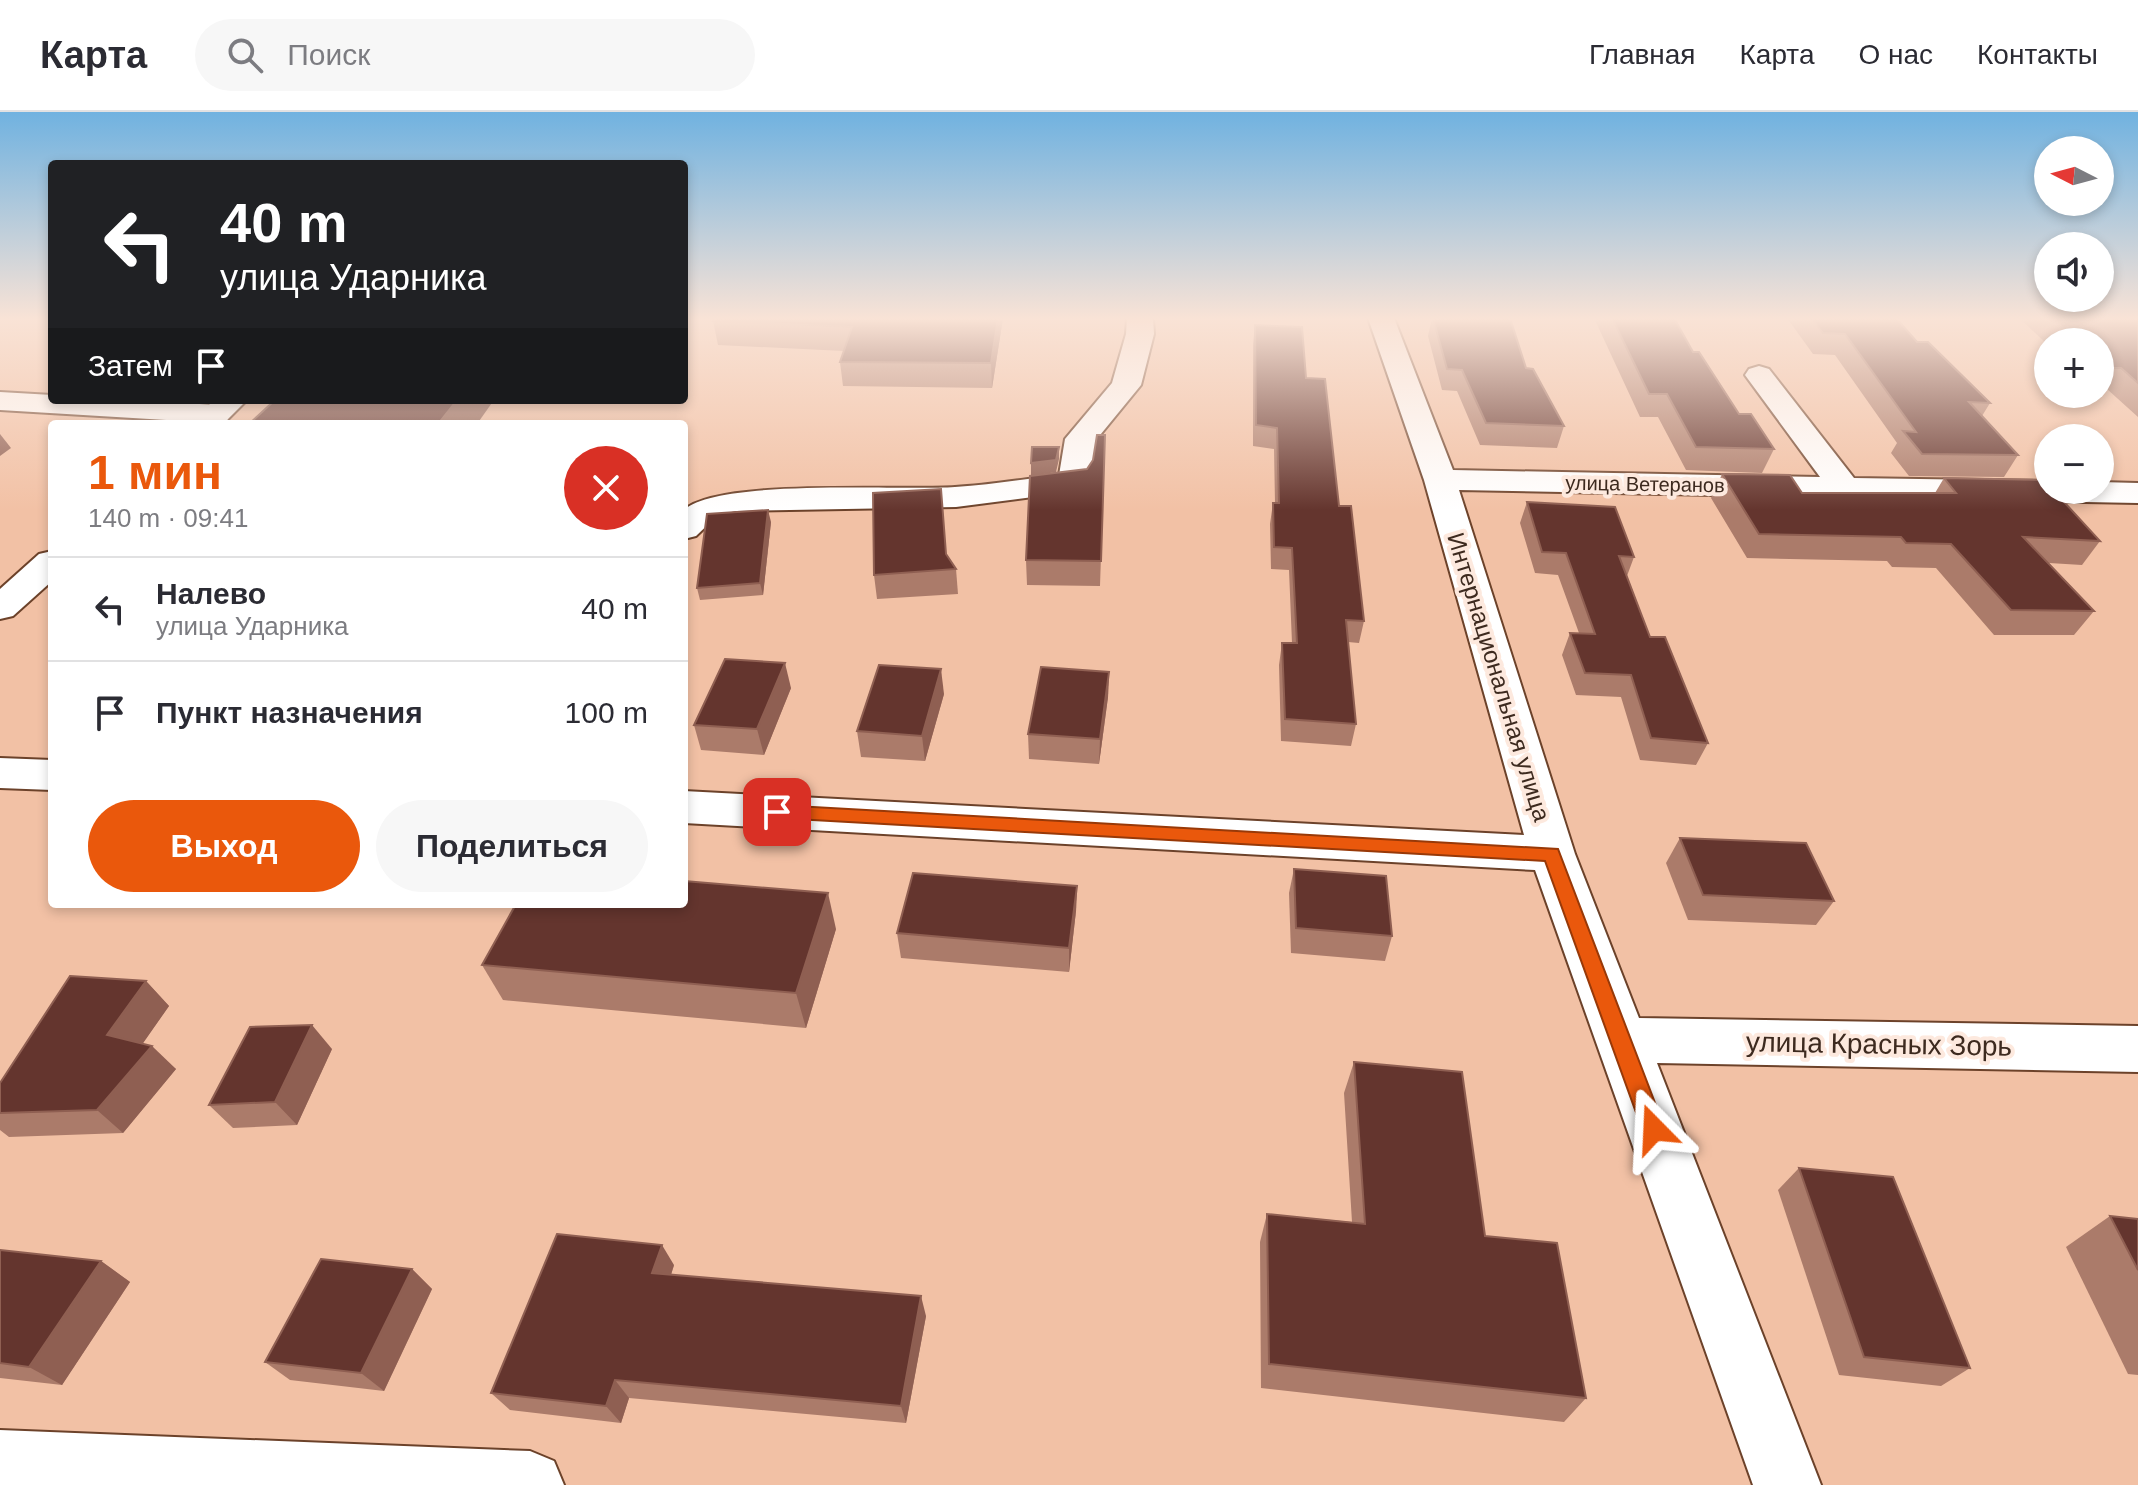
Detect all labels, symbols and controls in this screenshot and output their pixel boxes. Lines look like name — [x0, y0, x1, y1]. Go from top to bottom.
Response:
search box — [195, 19, 755, 91]
icon: search — [223, 33, 267, 77]
text: Карта — [40, 34, 147, 76]
text: Поиск — [287, 38, 370, 71]
text: Главная — [1589, 39, 1696, 70]
text: Карта — [1740, 39, 1814, 70]
text: О нас — [1858, 39, 1933, 70]
text: Контакты — [1977, 39, 2098, 70]
north arrow — [2034, 136, 2114, 216]
map controls — [2034, 136, 2114, 504]
text: 40 m — [220, 191, 348, 254]
icon: left — [88, 192, 192, 296]
button: sound — [2034, 232, 2114, 312]
text: улица Ударника — [220, 257, 487, 298]
button: + — [2034, 328, 2114, 408]
icon: arrive — [189, 344, 233, 388]
text: Затем — [88, 349, 173, 382]
button: − — [2034, 424, 2114, 504]
text: 1 мин — [88, 446, 222, 499]
button: close — [564, 446, 648, 530]
street label: улица Ветеранов — [1565, 472, 1725, 496]
text: 140 m · 09:41 — [88, 503, 248, 533]
street label: Интернациональная улица — [1442, 529, 1556, 825]
text: Налево — [156, 577, 266, 610]
icon: left — [88, 587, 132, 631]
text: 40 m — [581, 592, 648, 625]
text: улица Ударника — [156, 611, 349, 641]
icon: arrive — [88, 691, 132, 735]
text: Пункт назначения — [156, 696, 423, 729]
text: 100 m — [565, 696, 648, 729]
pin — [743, 778, 811, 846]
icon: arrive — [755, 790, 799, 834]
button: Выход — [88, 800, 360, 892]
button: Поделиться — [376, 800, 648, 892]
street label: улица Красных Зорь — [1746, 1026, 2012, 1062]
position arrow — [1612, 1087, 1696, 1171]

